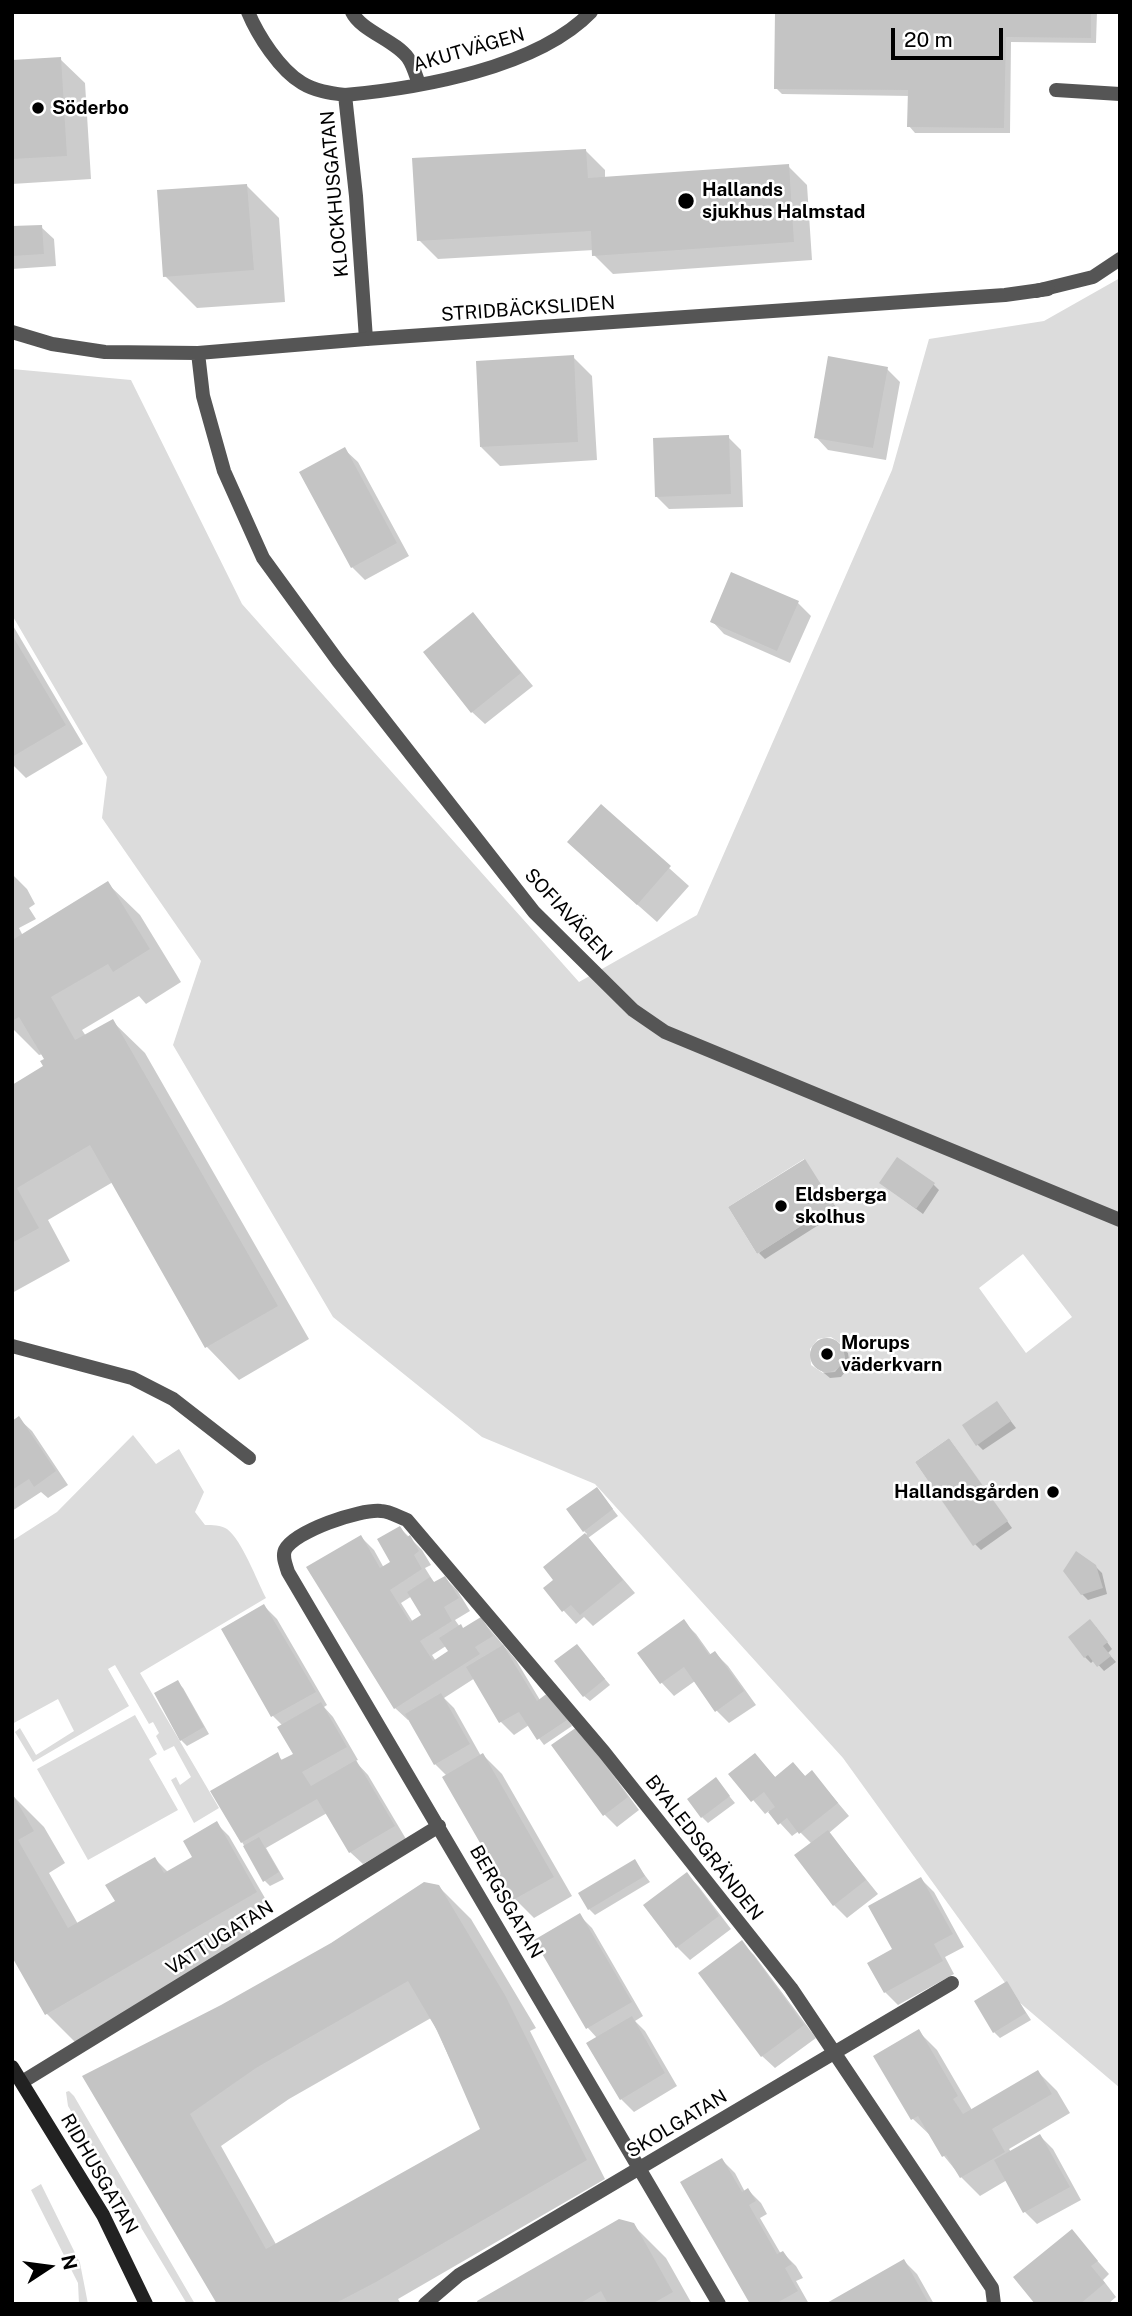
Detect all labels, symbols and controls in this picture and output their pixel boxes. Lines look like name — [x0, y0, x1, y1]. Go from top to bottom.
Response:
scale bar — [894, 14, 1006, 58]
street label: AKUTVÄGEN — [411, 23, 527, 77]
text: 20 m — [904, 27, 953, 52]
place label: Söderbo — [52, 97, 129, 119]
marker: Söderbo — [30, 100, 46, 116]
street label: KLOCKHUSGATAN — [316, 110, 354, 278]
place label: Hallands sjukhus Halmstad — [702, 179, 865, 223]
marker: Hallands sjukhus Halmstad — [676, 191, 696, 211]
street label: STRIDBÄCKSLIDEN — [440, 292, 616, 326]
street label: SOFIAVÄGEN — [519, 864, 617, 966]
place label: Eldsberga skolhus — [795, 1184, 887, 1228]
marker: Eldsberga skolhus — [773, 1198, 789, 1214]
place label: Morups väderkvarn — [841, 1332, 942, 1376]
marker: Morups väderkvarn — [819, 1346, 835, 1362]
place label: Hallandsgården — [894, 1481, 1039, 1503]
marker: Hallandsgården — [1045, 1484, 1061, 1500]
street label: BYALEDSGRÄNDEN — [640, 1771, 768, 1925]
street label: BERGSGATAN — [464, 1841, 548, 1963]
street label: VATTUGATAN — [162, 1896, 278, 1980]
street label: SKOLGATAN — [623, 2085, 731, 2163]
street label: RIDHUSGATAN — [55, 2110, 143, 2238]
north arrow — [14, 2232, 84, 2302]
text: N — [57, 2253, 82, 2272]

